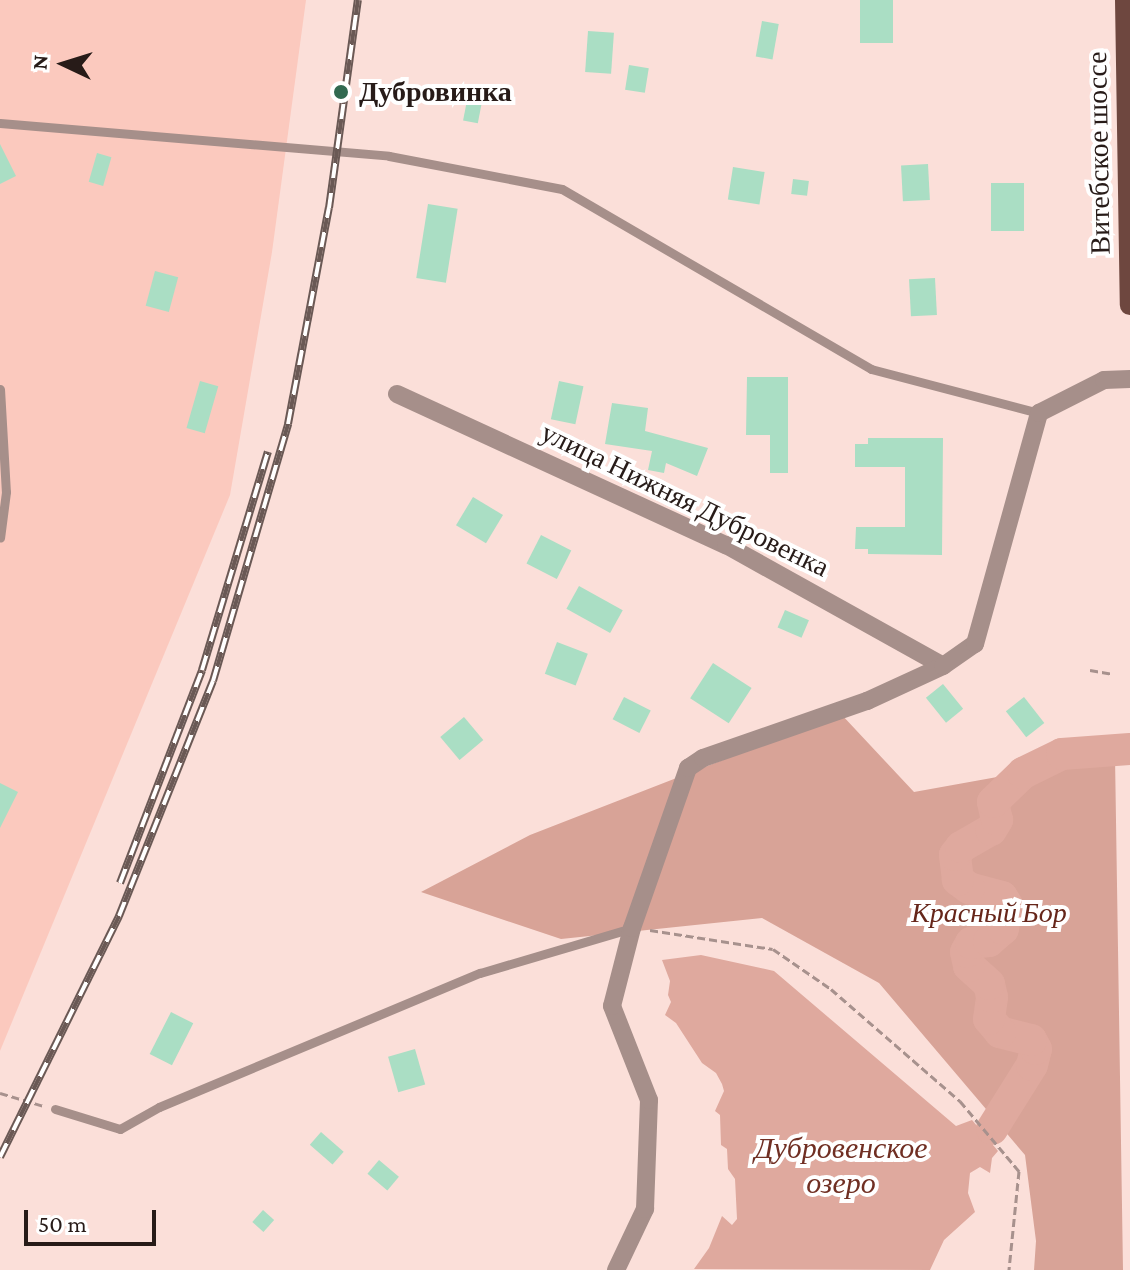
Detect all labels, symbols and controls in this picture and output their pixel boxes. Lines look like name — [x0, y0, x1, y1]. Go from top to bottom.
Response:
north arrow — [24, 24, 104, 104]
street label: Витебское шоссе — [1080, 51, 1118, 255]
text: N — [27, 54, 53, 71]
place label: Дубровинка — [359, 75, 512, 109]
marker: Дубровинка — [330, 81, 352, 103]
street label: улица Нижняя Дубровенка — [536, 416, 834, 584]
park label: Красный Бор — [911, 896, 1067, 930]
water label: Дубровенское озеро — [754, 1130, 928, 1200]
scale bar — [28, 1194, 160, 1244]
text: 50 m — [38, 1210, 87, 1237]

